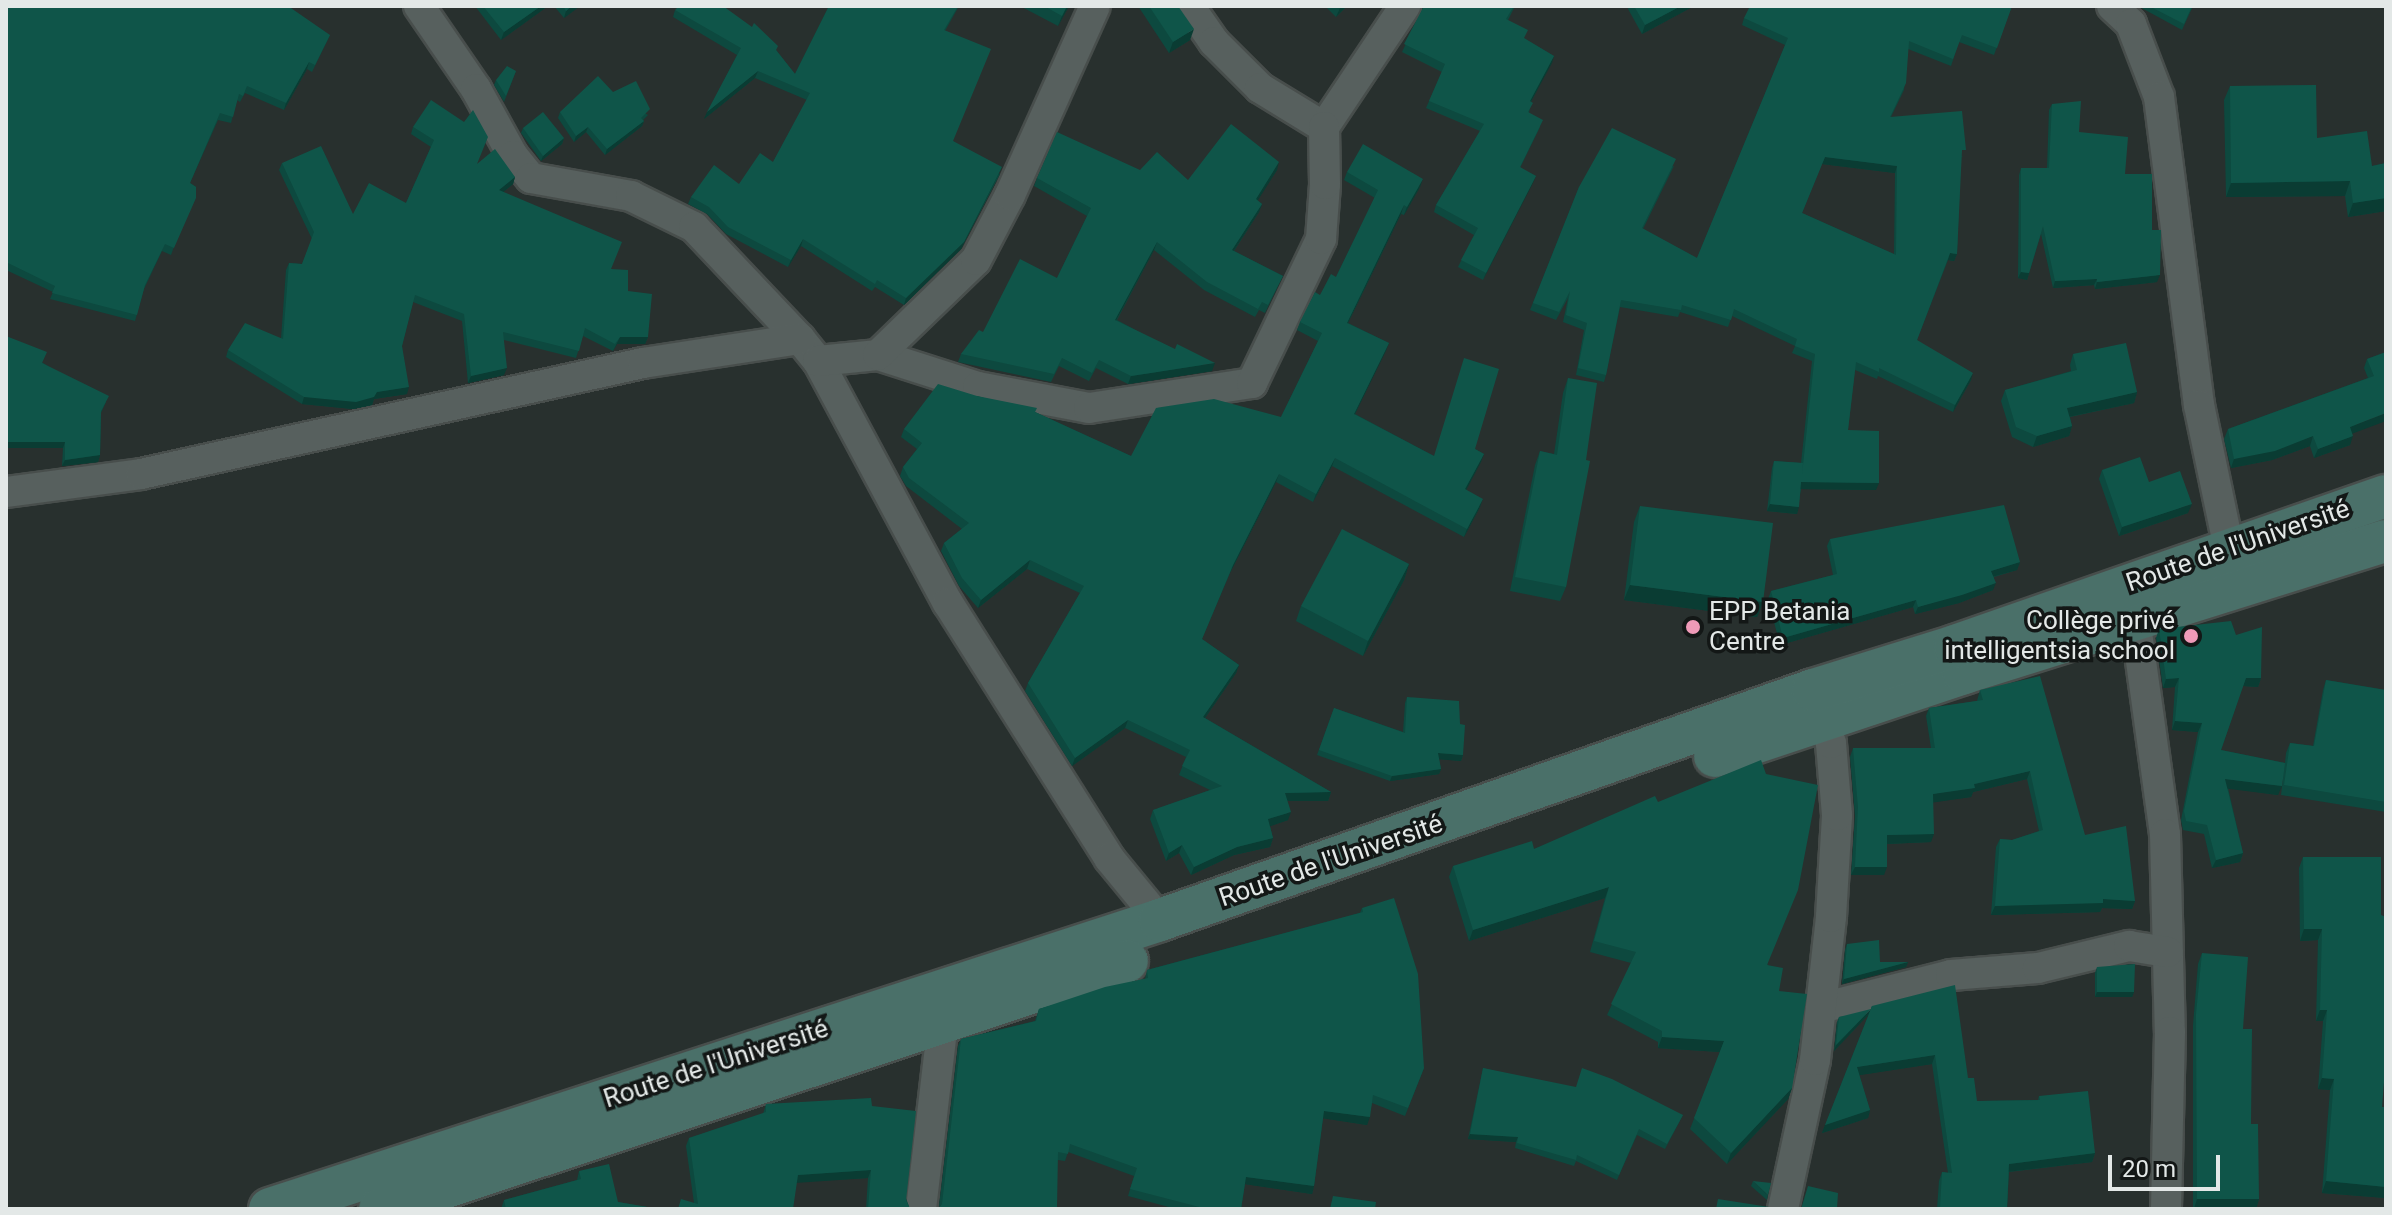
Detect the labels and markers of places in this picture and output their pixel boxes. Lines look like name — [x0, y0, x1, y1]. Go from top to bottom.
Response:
place label: EPP Betania Centre — [1709, 596, 1850, 658]
place label: Collège privé intelligentsia school — [1944, 605, 2175, 666]
marker: EPP Betania Centre — [1684, 618, 1702, 636]
marker: Collège privé intelligentsia school — [2182, 627, 2200, 645]

